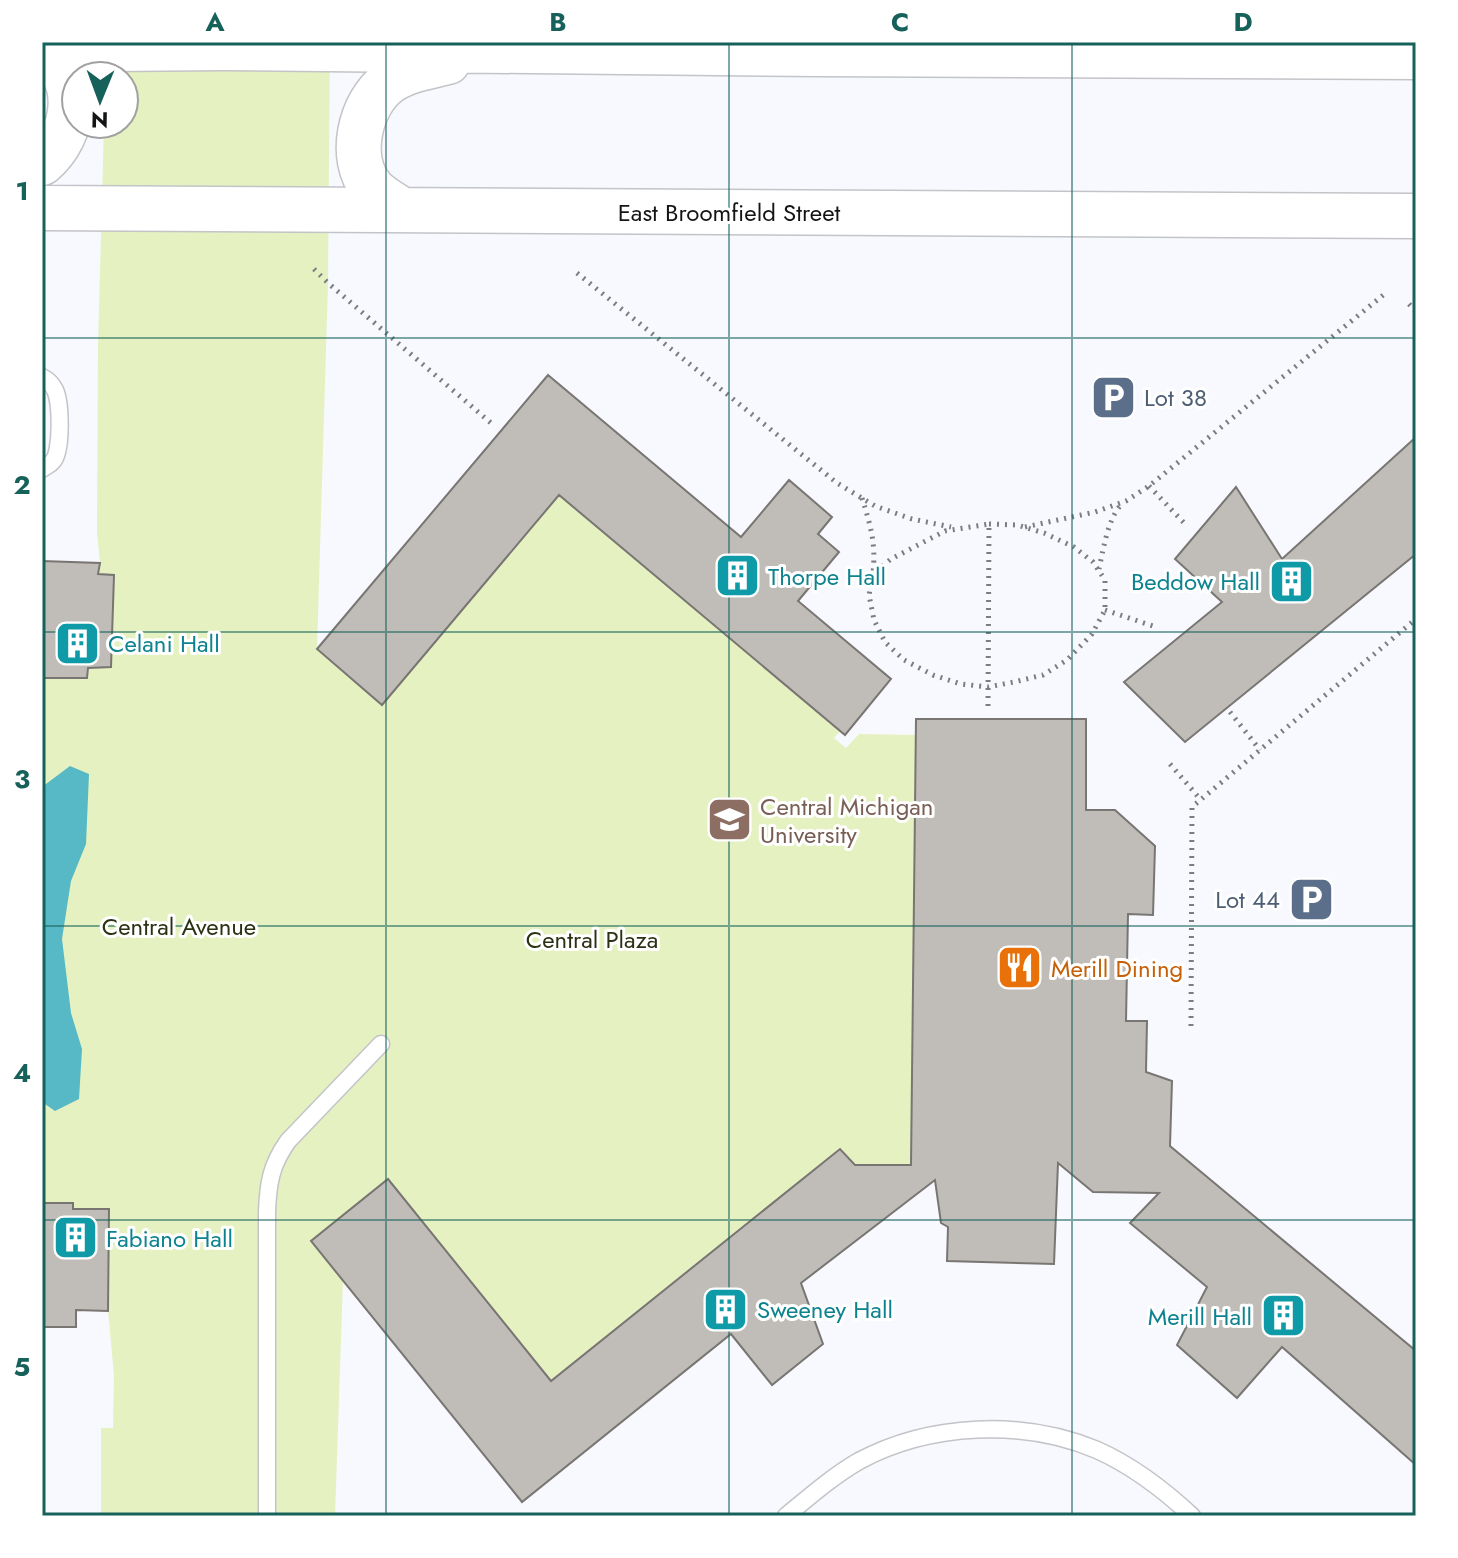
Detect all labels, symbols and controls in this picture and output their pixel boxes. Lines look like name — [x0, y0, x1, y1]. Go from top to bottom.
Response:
text: A — [204, 3, 225, 41]
text: B — [549, 3, 567, 41]
text: C — [891, 3, 909, 41]
text: D — [1233, 3, 1253, 41]
north arrow — [60, 60, 140, 140]
text: N — [91, 104, 109, 136]
text: 1 — [15, 172, 29, 210]
street label: East Broomfield Street — [618, 195, 841, 230]
parking icon: Lot 38 — [1089, 373, 1137, 421]
place label: Lot 38 — [1144, 380, 1207, 415]
text: 2 — [13, 466, 31, 504]
building icon: Thorpe Hall — [713, 552, 761, 600]
building icon: Beddow Hall — [1267, 557, 1315, 605]
place label: Thorpe Hall — [768, 559, 886, 594]
place label: Beddow Hall — [1131, 564, 1260, 599]
building icon: Celani Hall — [53, 619, 101, 667]
place label: Celani Hall — [108, 626, 220, 661]
text: 3 — [14, 760, 30, 798]
place label: Central Michigan University — [760, 789, 933, 852]
school or university icon: Central Michigan University — [705, 796, 753, 844]
parking icon: Lot 44 — [1287, 875, 1335, 923]
place label: Lot 44 — [1215, 882, 1280, 917]
park label: Central Avenue — [102, 909, 256, 944]
park label: Central Plaza — [526, 922, 658, 957]
restaurant icon: Merill Dining — [996, 944, 1044, 992]
place label: Merill Dining — [1051, 951, 1183, 986]
text: 4 — [13, 1054, 31, 1092]
building icon: Fabiano Hall — [51, 1214, 99, 1262]
place label: Fabiano Hall — [106, 1221, 233, 1256]
building icon: Sweeney Hall — [702, 1285, 750, 1333]
place label: Sweeney Hall — [757, 1292, 893, 1327]
building icon: Merill Hall — [1259, 1292, 1307, 1340]
place label: Merill Hall — [1148, 1299, 1252, 1334]
text: 5 — [14, 1348, 30, 1386]

